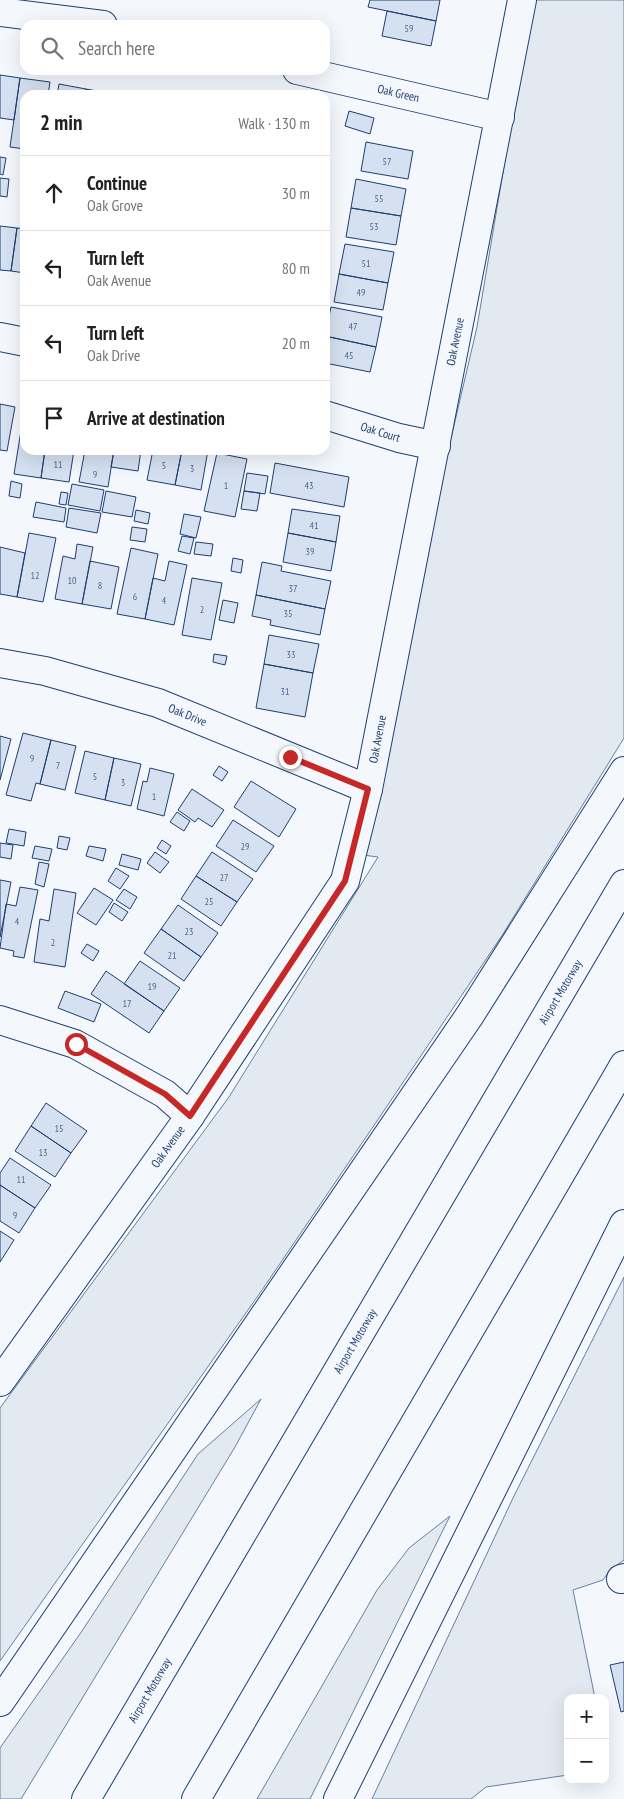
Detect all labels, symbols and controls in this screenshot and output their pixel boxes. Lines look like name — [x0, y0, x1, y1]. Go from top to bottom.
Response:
search box — [20, 20, 330, 75]
house number: 59 — [405, 22, 414, 35]
icon: search — [38, 34, 66, 62]
text: Search here — [78, 36, 155, 60]
street label: Oak Green — [376, 81, 421, 105]
text: 2 min — [40, 109, 82, 136]
text: Walk · 130 m — [238, 113, 310, 133]
house number: 57 — [383, 155, 392, 168]
text: Continue — [87, 171, 147, 195]
icon: ahead — [40, 179, 68, 207]
text: 30 m — [282, 183, 310, 203]
house number: 55 — [375, 192, 384, 205]
text: Oak Grove — [87, 195, 143, 215]
house number: 53 — [370, 220, 379, 233]
text: Turn left — [87, 246, 144, 270]
icon: left — [40, 254, 68, 282]
house number: 51 — [362, 257, 371, 270]
text: 80 m — [282, 258, 310, 278]
text: Oak Avenue — [87, 270, 151, 290]
house number: 49 — [357, 286, 366, 299]
street label: Oak Avenue — [443, 316, 467, 367]
house number: 47 — [349, 320, 358, 333]
text: Turn left — [87, 321, 144, 345]
icon: left — [40, 329, 68, 357]
text: 20 m — [282, 333, 310, 353]
text: Oak Drive — [87, 345, 140, 365]
house number: 45 — [345, 349, 354, 362]
icon: arrive — [40, 404, 68, 432]
text: Arrive at destination — [87, 406, 225, 430]
street label: Oak Court — [359, 419, 403, 445]
house number: 11 — [54, 458, 63, 471]
house number: 5 — [162, 459, 166, 472]
house number: 3 — [190, 462, 194, 475]
house number: 9 — [93, 468, 97, 481]
house number: 1 — [224, 479, 228, 492]
house number: 43 — [305, 479, 314, 492]
house number: 41 — [310, 519, 319, 532]
house number: 39 — [306, 545, 315, 558]
house number: 12 — [31, 569, 40, 582]
house number: 10 — [68, 574, 77, 587]
house number: 8 — [98, 579, 102, 592]
house number: 37 — [289, 582, 298, 595]
house number: 6 — [133, 590, 138, 603]
house number: 4 — [162, 594, 167, 607]
house number: 2 — [200, 603, 204, 616]
house number: 35 — [284, 607, 293, 620]
house number: 33 — [287, 648, 296, 661]
house number: 31 — [281, 685, 290, 698]
street label: Oak Drive — [166, 700, 209, 729]
street label: Oak Avenue — [365, 714, 389, 764]
route end — [279, 746, 302, 769]
house number: 9 — [30, 752, 34, 765]
house number: 7 — [56, 759, 60, 772]
house number: 5 — [93, 770, 97, 783]
house number: 3 — [121, 776, 125, 789]
house number: 1 — [152, 790, 156, 803]
house number: 29 — [241, 840, 250, 853]
house number: 27 — [220, 871, 229, 884]
house number: 25 — [205, 895, 214, 908]
house number: 4 — [15, 915, 20, 928]
house number: 23 — [185, 925, 194, 938]
house number: 2 — [51, 936, 55, 949]
house number: 21 — [168, 949, 177, 962]
street label: Airport Motorway — [535, 956, 585, 1027]
house number: 19 — [148, 980, 157, 993]
house number: 17 — [123, 997, 132, 1010]
route start — [65, 1033, 88, 1056]
house number: 15 — [55, 1122, 64, 1135]
street label: Oak Avenue — [147, 1122, 188, 1171]
house number: 13 — [39, 1146, 48, 1159]
house number: 11 — [17, 1173, 26, 1186]
house number: 9 — [13, 1209, 17, 1222]
street label: Airport Motorway — [330, 1306, 380, 1376]
street label: Airport Motorway — [125, 1655, 174, 1725]
map controls — [564, 1694, 609, 1784]
button: + — [564, 1694, 609, 1739]
button: − — [564, 1739, 609, 1784]

